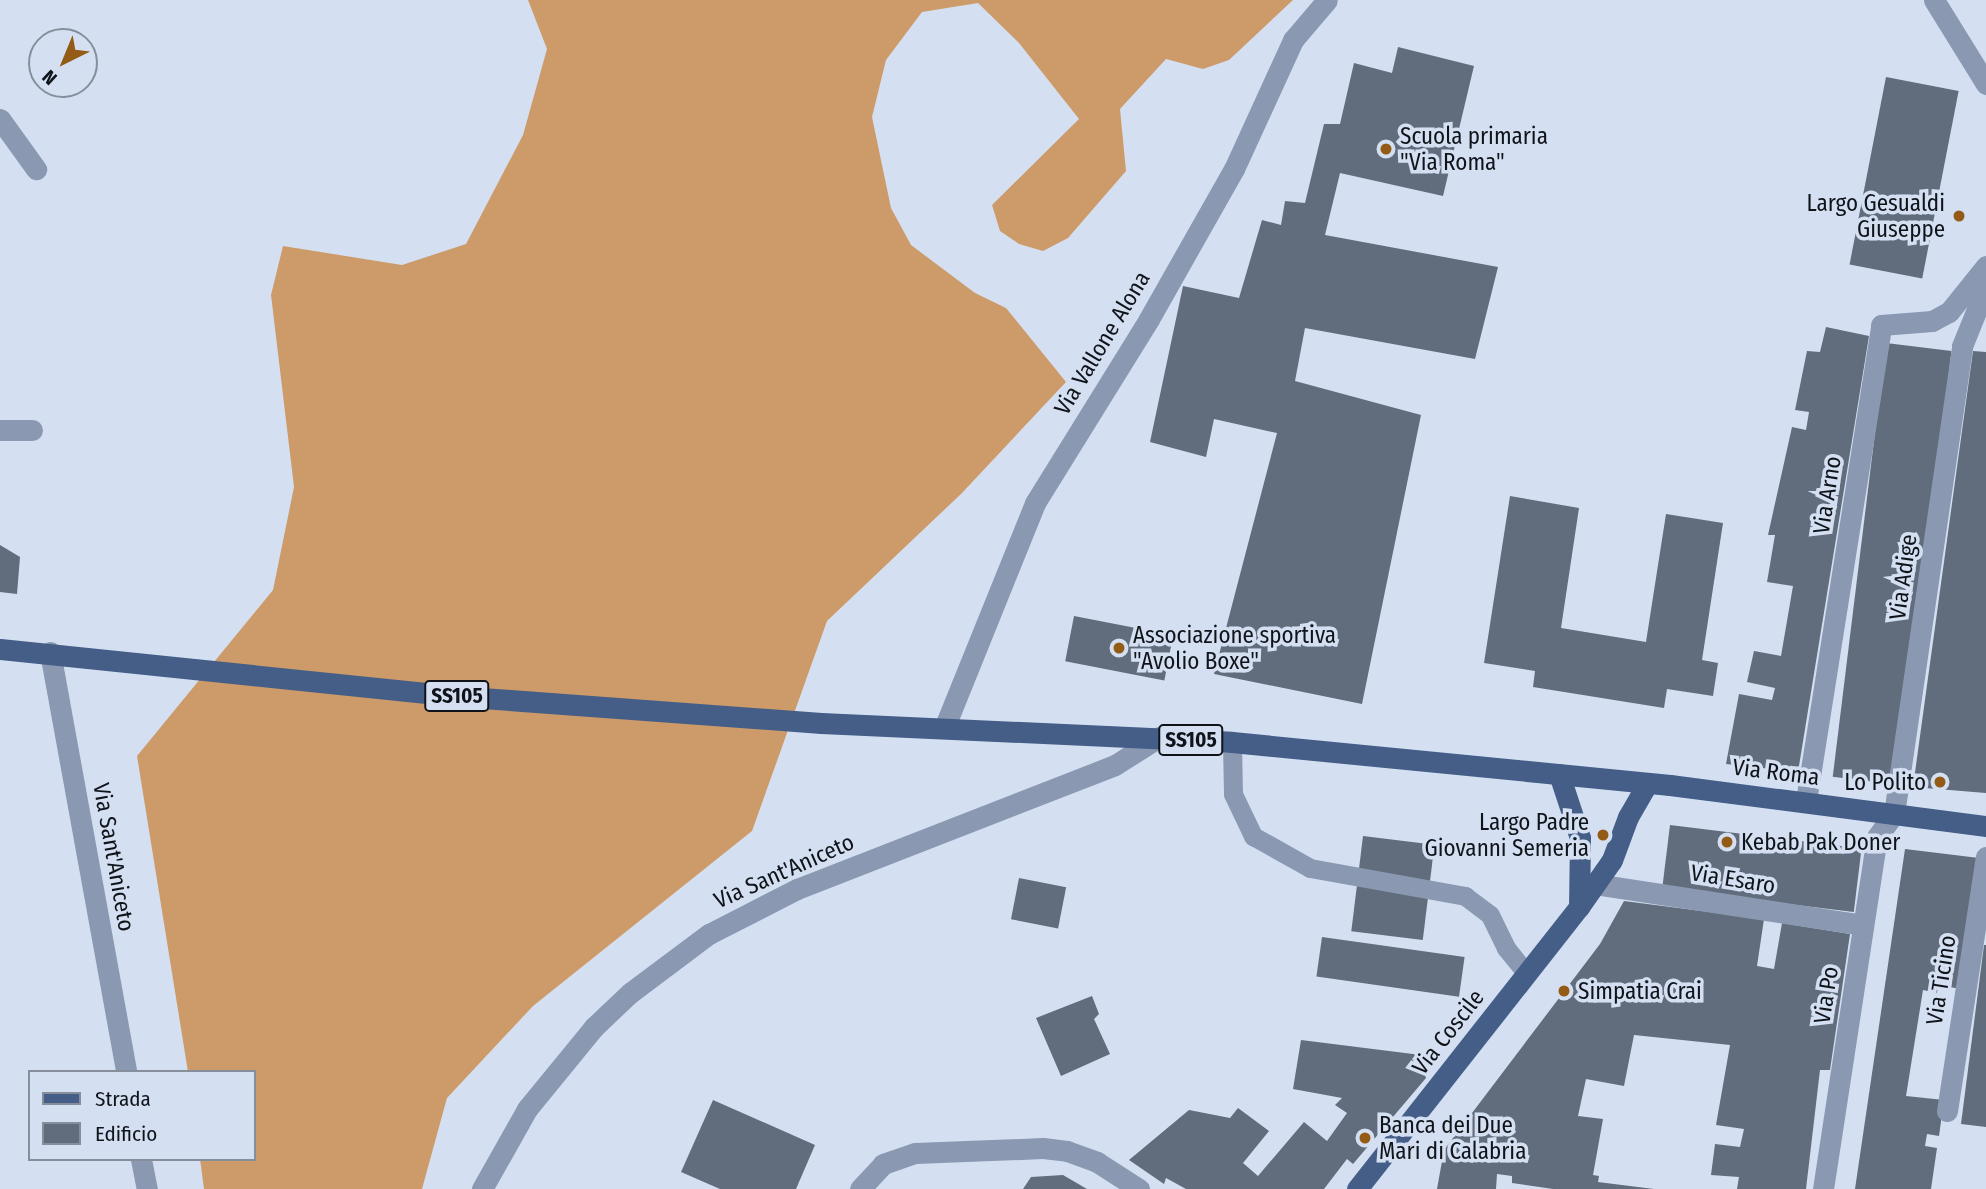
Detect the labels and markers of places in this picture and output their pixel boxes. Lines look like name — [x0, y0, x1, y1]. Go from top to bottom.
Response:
place label: Scuola primaria "Via Roma" — [1400, 122, 1548, 176]
marker: Scuola primaria "Via Roma" — [1378, 141, 1394, 157]
place label: Largo Gesualdi Giuseppe — [1807, 189, 1945, 243]
marker: Largo Gesualdi Giuseppe — [1951, 208, 1967, 224]
place label: Associazione sportiva "Avolio Boxe" — [1133, 621, 1336, 675]
marker: Associazione sportiva "Avolio Boxe" — [1111, 640, 1127, 656]
place label: Lo Polito — [1844, 768, 1926, 796]
marker: Lo Polito — [1932, 774, 1948, 790]
place label: Largo Padre Giovanni Semeria — [1424, 808, 1589, 862]
marker: Largo Padre Giovanni Semeria — [1595, 827, 1611, 843]
place label: Kebab Pak Doner — [1741, 828, 1900, 856]
marker: Kebab Pak Doner — [1719, 834, 1735, 850]
place label: Simpatia Crai — [1578, 977, 1702, 1005]
marker: Simpatia Crai — [1556, 983, 1572, 999]
place label: Banca dei Due Mari di Calabria — [1379, 1111, 1526, 1165]
marker: Banca dei Due Mari di Calabria — [1357, 1130, 1373, 1146]

